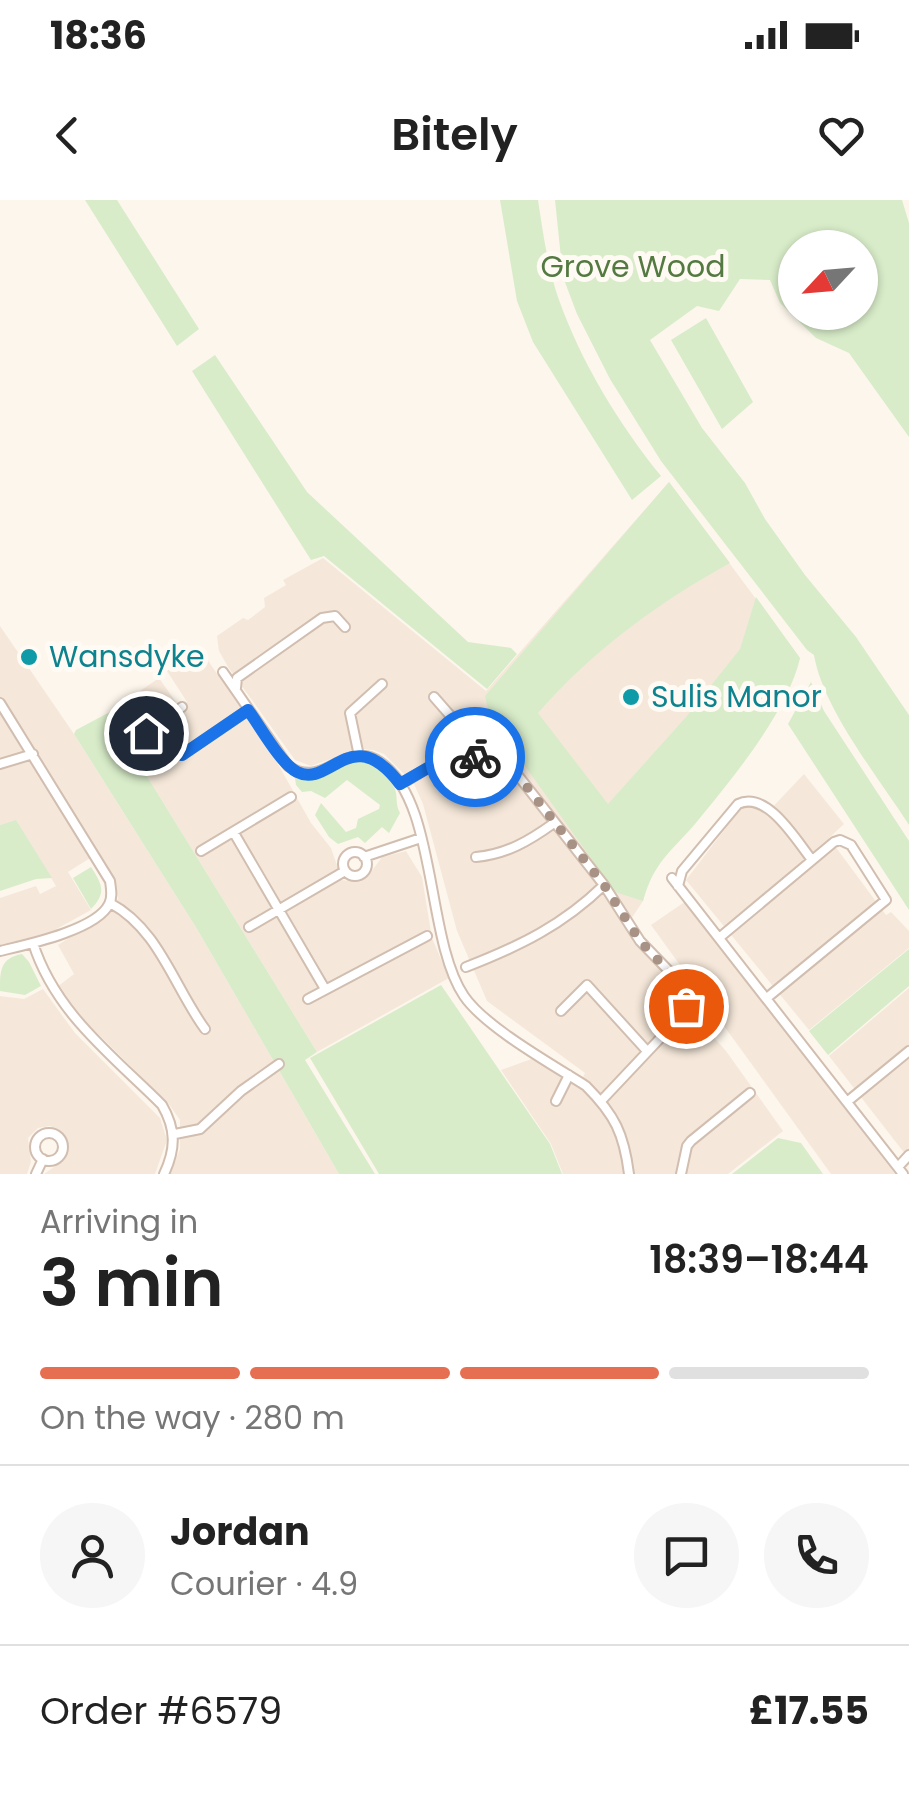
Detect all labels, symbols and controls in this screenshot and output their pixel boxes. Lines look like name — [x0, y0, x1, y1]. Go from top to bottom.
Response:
text: 18:36 — [50, 9, 147, 62]
text: Bitely — [391, 103, 518, 166]
icon: back — [40, 108, 95, 163]
icon: heart — [814, 108, 869, 163]
north arrow — [778, 230, 878, 330]
map controls — [778, 230, 878, 330]
park label: Grove Wood — [540, 245, 726, 288]
place label: Wansdyke — [49, 635, 205, 678]
marker: Wansdyke — [18, 646, 40, 668]
place label: Sulis Manor — [651, 675, 822, 718]
marker: Sulis Manor — [620, 686, 642, 708]
pin — [104, 691, 189, 776]
icon: home — [119, 706, 174, 761]
courier — [425, 707, 525, 807]
icon: bike — [448, 730, 503, 785]
pin — [644, 964, 729, 1049]
icon: bag — [659, 979, 714, 1034]
text: Arriving in — [40, 1199, 198, 1244]
text: 18:39–18:44 — [649, 1233, 869, 1286]
text: 3 min — [40, 1238, 224, 1329]
text: On the way · 280 m — [40, 1395, 345, 1440]
button: person — [40, 1503, 145, 1608]
button: chat — [634, 1503, 739, 1608]
button: phone — [764, 1503, 869, 1608]
text: Jordan — [170, 1505, 310, 1558]
text: Courier · 4.9 — [170, 1561, 358, 1606]
text: Order #6579 — [40, 1684, 282, 1737]
text: £17.55 — [749, 1684, 869, 1737]

